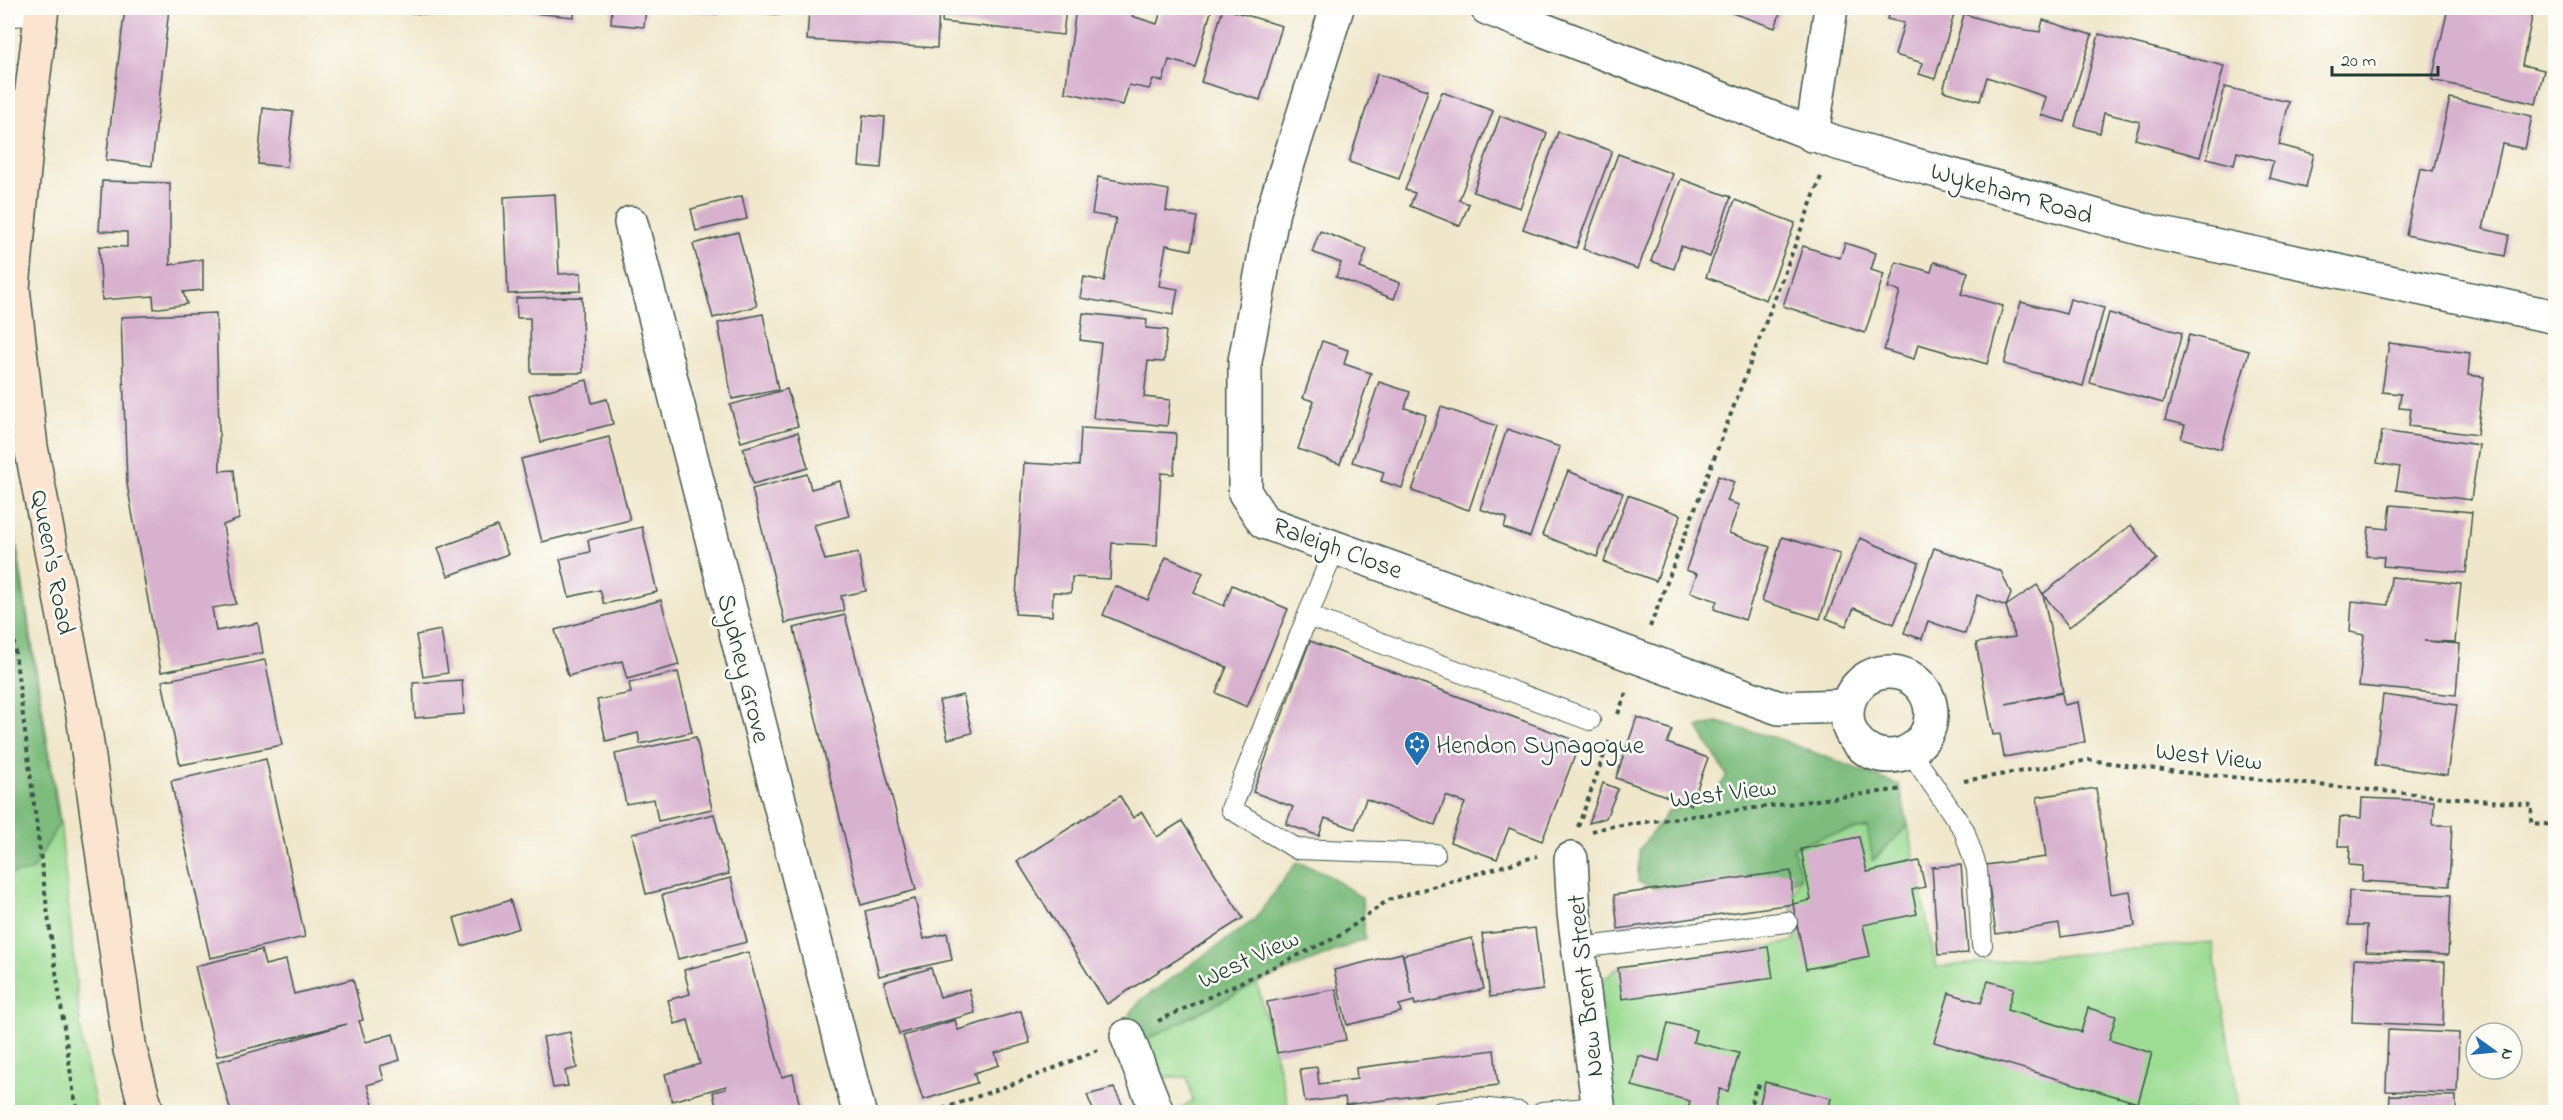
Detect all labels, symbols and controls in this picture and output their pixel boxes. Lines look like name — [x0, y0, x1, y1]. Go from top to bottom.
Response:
scale bar — [2332, 39, 2438, 77]
text: 20 m — [2341, 49, 2376, 75]
street label: Wykeham Road — [1926, 154, 2097, 236]
street label: Queen's Road — [18, 487, 84, 639]
street label: Raleigh Close — [1267, 509, 1408, 591]
street label: Sydney Grove — [705, 590, 779, 748]
place label: Hendon Synagogue — [1436, 728, 1645, 766]
synagogue icon: Hendon Synagogue — [1402, 729, 1432, 767]
street label: West View — [2153, 733, 2264, 782]
street label: West View — [1668, 770, 1779, 820]
street label: New Brent Street — [1558, 892, 1615, 1079]
street label: West View — [1193, 921, 1306, 1001]
north arrow — [2464, 1021, 2524, 1081]
text: N — [2494, 1046, 2520, 1063]

